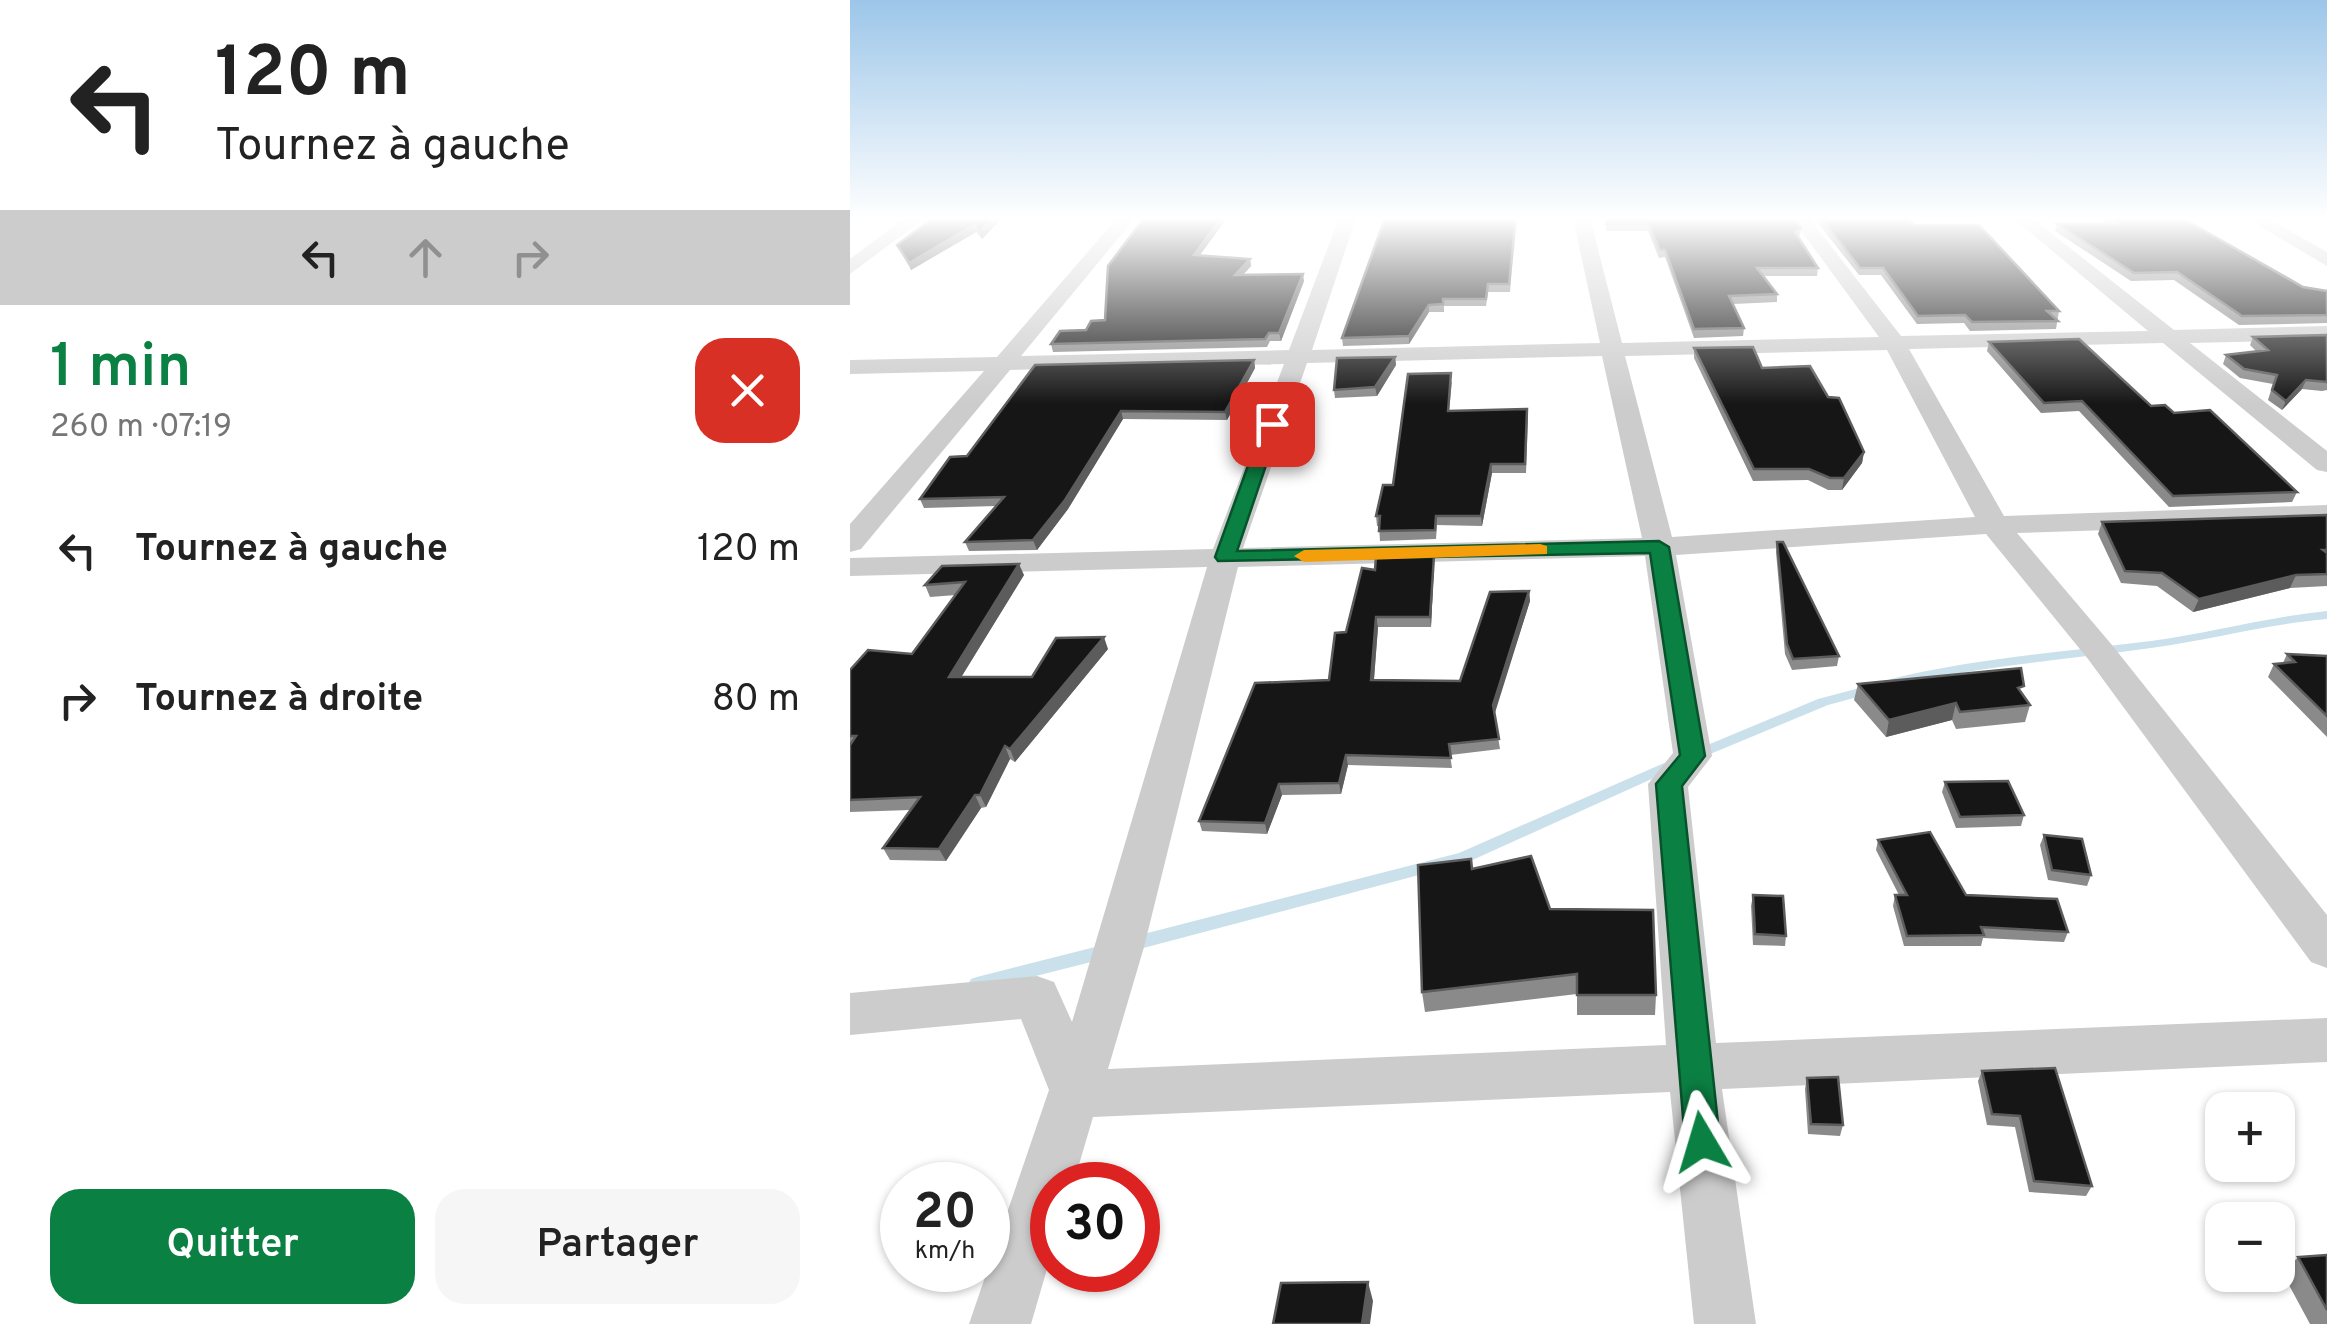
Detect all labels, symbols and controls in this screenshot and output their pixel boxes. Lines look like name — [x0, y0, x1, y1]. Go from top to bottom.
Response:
text: 120 m — [215, 32, 411, 121]
icon: left — [50, 40, 180, 170]
text: Tournez à gauche — [215, 119, 570, 176]
icon: left — [293, 230, 348, 285]
icon: ahead — [398, 230, 453, 285]
icon: right — [503, 230, 558, 285]
text: 1 min — [50, 332, 191, 408]
button: close — [695, 338, 800, 443]
pin — [1230, 382, 1315, 467]
icon: arrive — [1245, 397, 1300, 452]
text: 260 m · 07:19 — [50, 408, 232, 448]
icon: left — [50, 523, 105, 578]
text: Tournez à gauche — [135, 526, 448, 575]
text: 120 m — [697, 526, 800, 575]
icon: right — [50, 673, 105, 728]
text: Tournez à droite — [135, 676, 423, 725]
text: 80 m — [712, 676, 800, 725]
position arrow — [1650, 1090, 1754, 1194]
map controls — [2205, 1092, 2295, 1292]
button: + — [2205, 1092, 2295, 1182]
speed limit sign: 30 — [1030, 1162, 1160, 1292]
text: 20 — [913, 1183, 977, 1246]
button: Quitter — [50, 1189, 415, 1304]
button: Partager — [435, 1189, 800, 1304]
button: − — [2205, 1202, 2295, 1292]
text: km/h — [915, 1236, 975, 1268]

